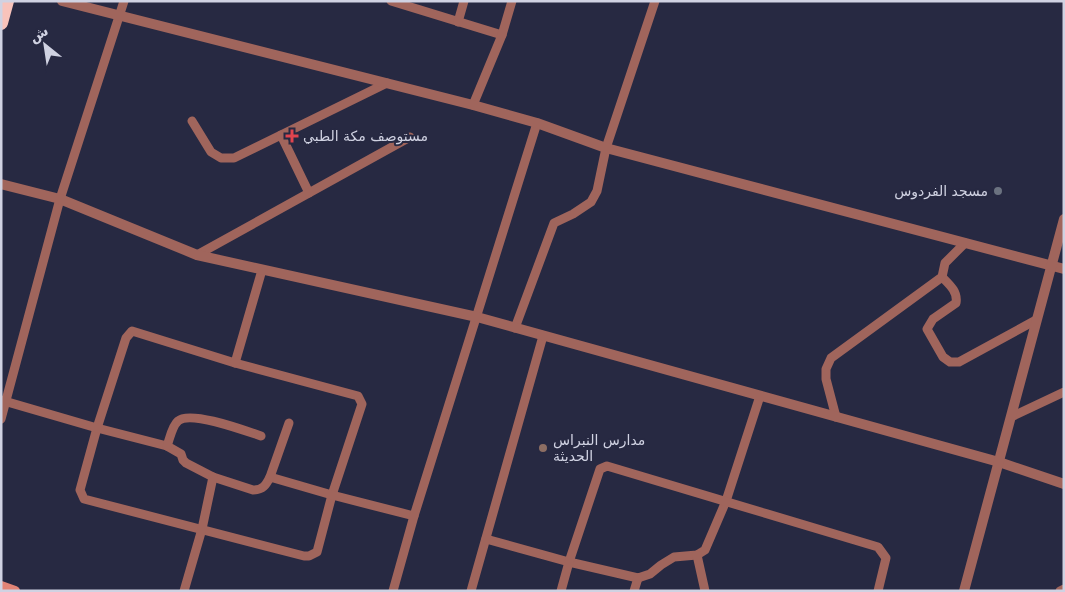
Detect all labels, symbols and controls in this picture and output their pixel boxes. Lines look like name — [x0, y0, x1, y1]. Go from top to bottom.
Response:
north arrow — [20, 20, 70, 70]
text: ش — [26, 22, 51, 46]
place label: مستوصف مكة الطبي — [303, 128, 428, 145]
marker: مستوصف مكة الطبي — [285, 129, 299, 143]
place label: مسجد الفردوس — [894, 183, 988, 200]
marker: مسجد الفردوس — [992, 185, 1004, 197]
place label: مدارس النبراس الحديثة — [553, 432, 645, 464]
marker: مدارس النبراس الحديثة — [537, 442, 549, 454]

